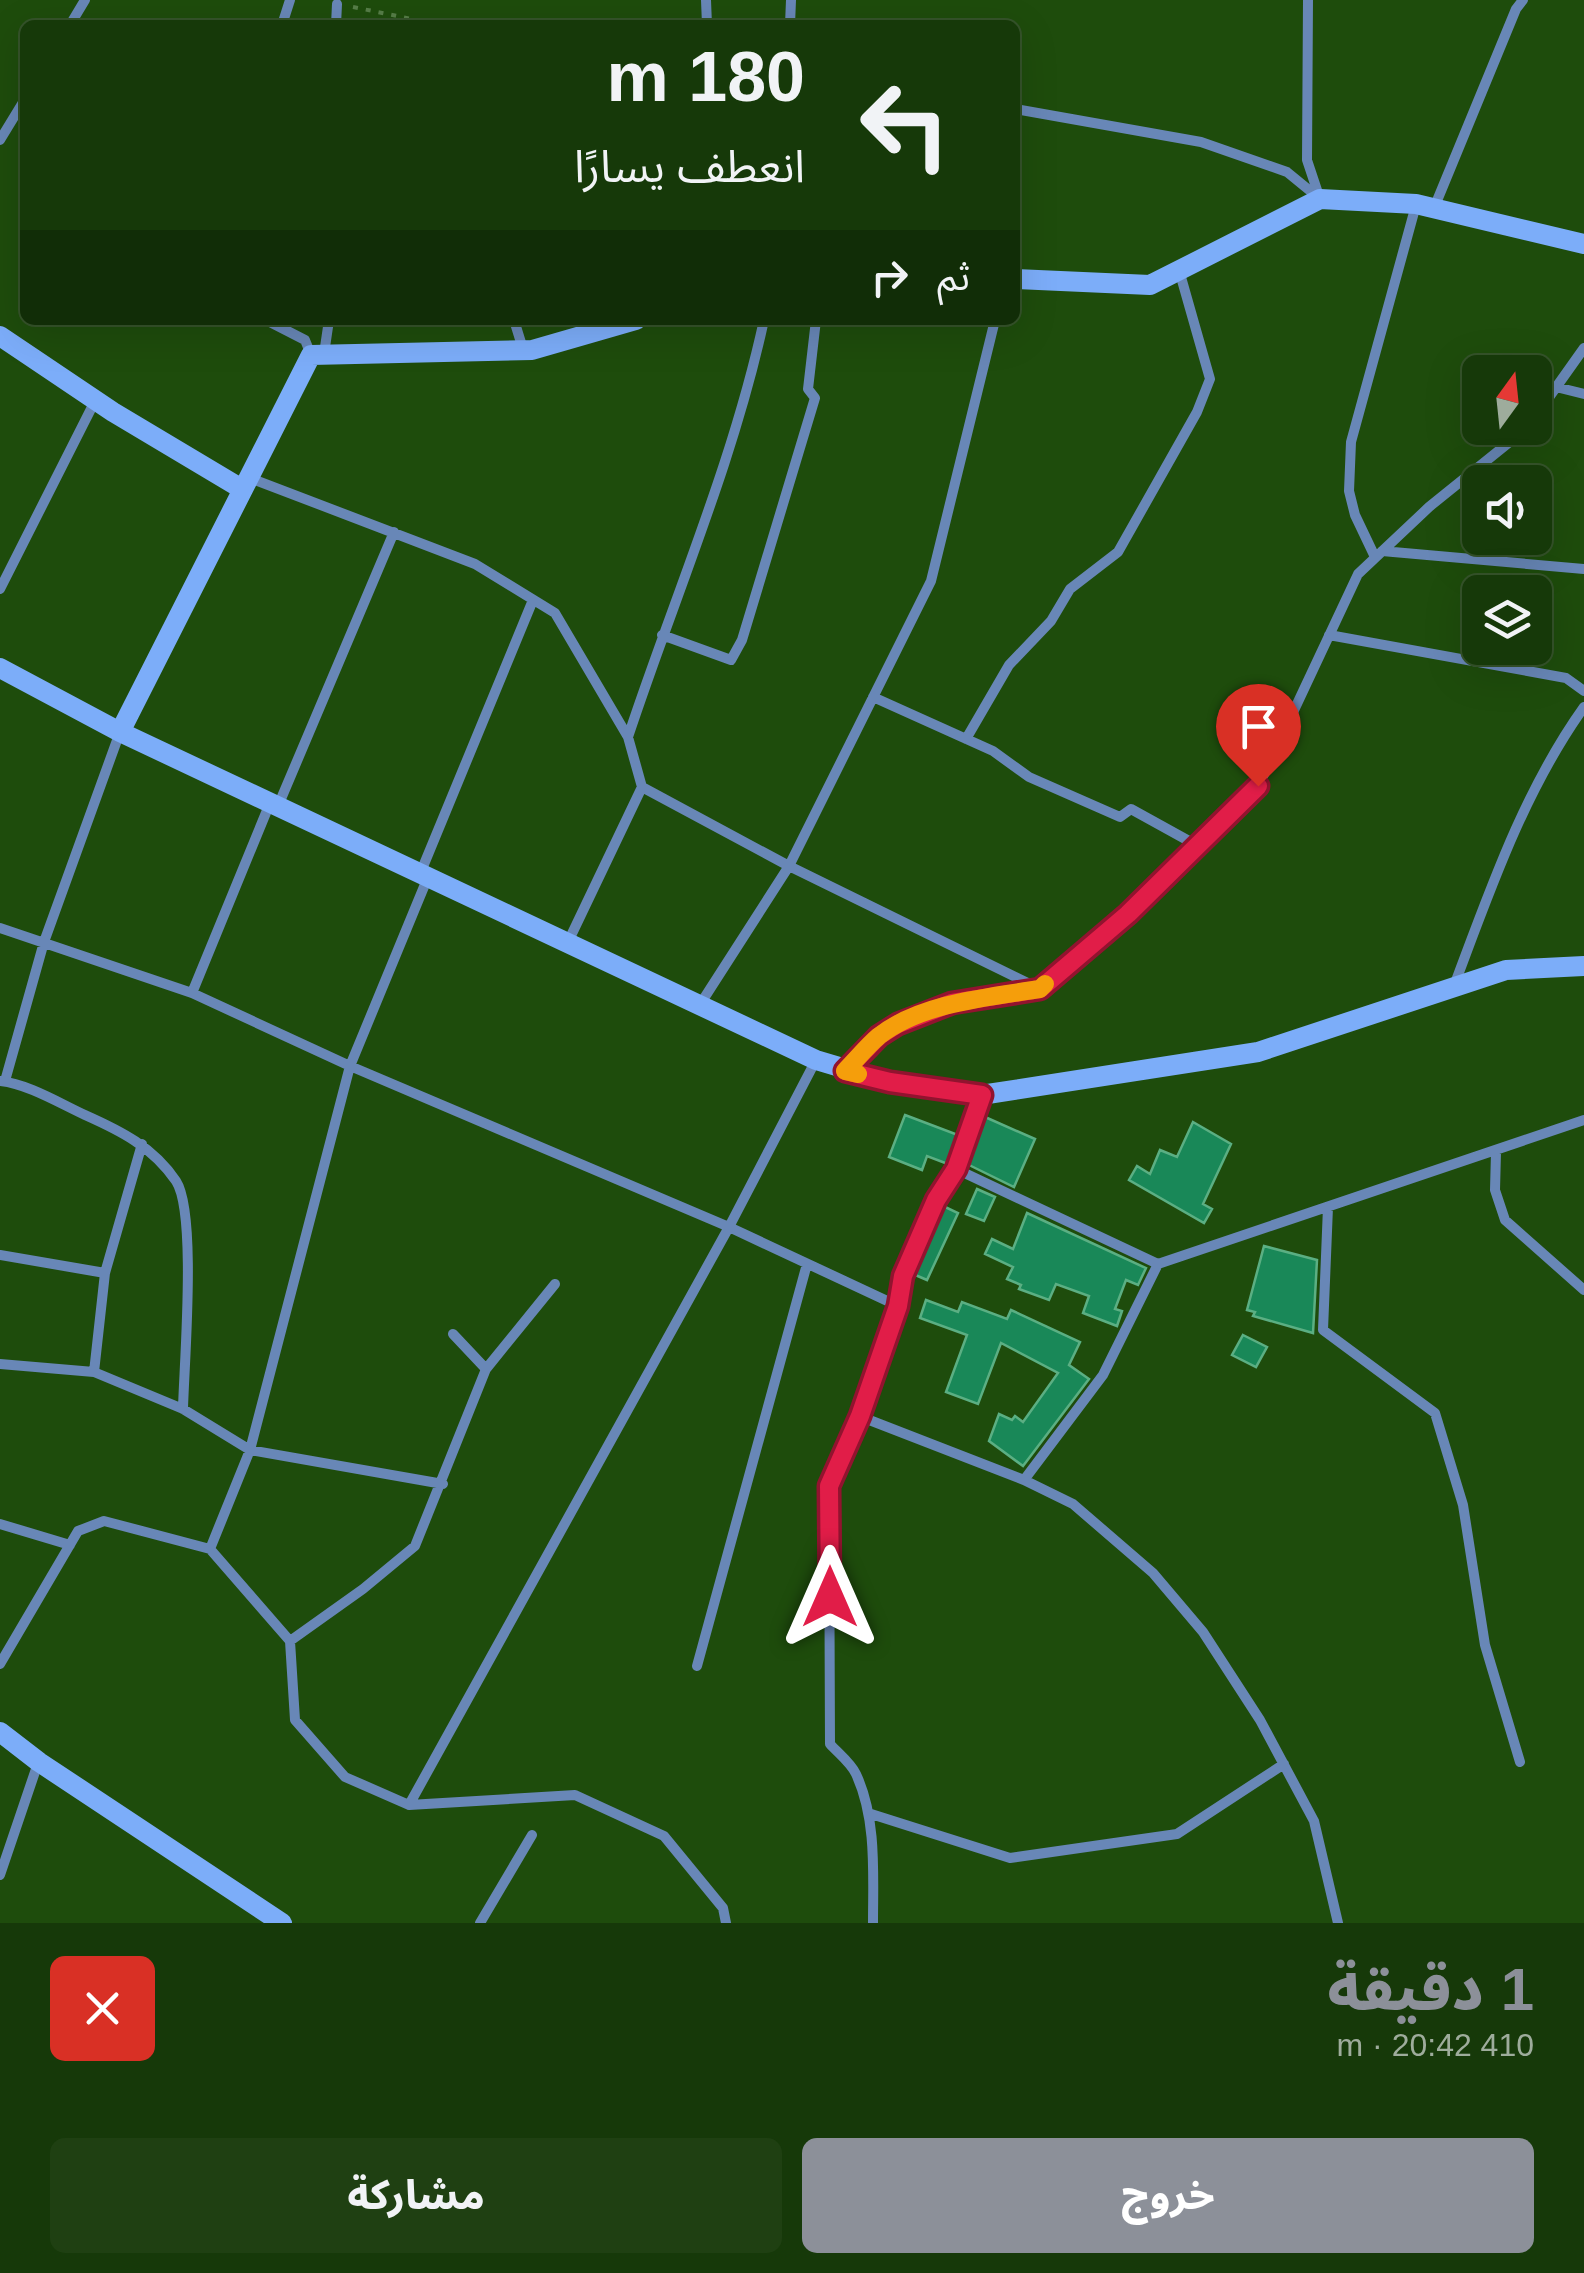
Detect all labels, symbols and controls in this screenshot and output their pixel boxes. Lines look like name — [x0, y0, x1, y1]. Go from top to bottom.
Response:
text: 180 m — [607, 38, 805, 116]
icon: left — [840, 60, 970, 190]
text: انعطف يسارًا — [574, 141, 805, 192]
icon: right — [862, 250, 917, 305]
text: ثم — [937, 256, 970, 298]
north arrow — [1462, 355, 1552, 445]
map controls — [1462, 355, 1552, 665]
button: sound — [1462, 465, 1552, 555]
button: layers — [1462, 575, 1552, 665]
pin — [1216, 684, 1301, 787]
icon: arrive — [1231, 699, 1286, 754]
position arrow — [778, 1545, 882, 1649]
button: close — [50, 1956, 155, 2061]
text: 1 دقيقة — [1327, 1956, 1534, 2023]
text: 410 m · 20:42 — [1337, 2027, 1534, 2063]
button: مشاركة — [50, 2138, 782, 2253]
button: خروج — [802, 2138, 1534, 2253]

